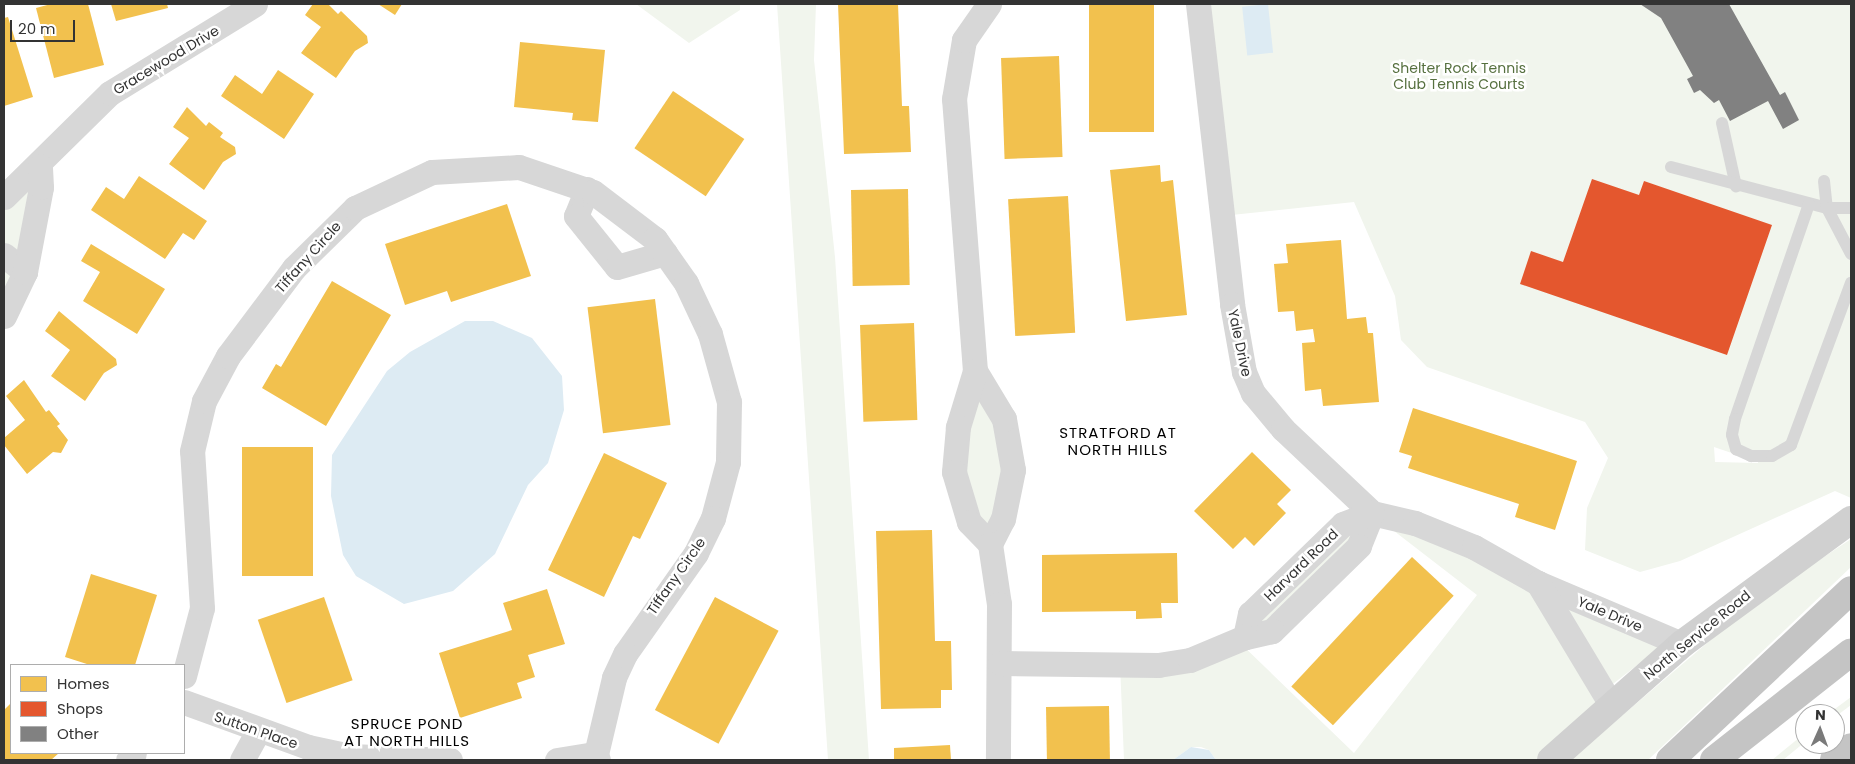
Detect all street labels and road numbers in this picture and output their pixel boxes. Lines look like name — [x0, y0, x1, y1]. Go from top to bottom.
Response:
street label: Gracewood Drive — [110, 22, 222, 98]
street label: Tiffany Circle — [272, 218, 344, 296]
street label: Yale Drive — [1225, 308, 1255, 378]
street label: Harvard Road — [1260, 525, 1342, 605]
street label: Tiffany Circle — [643, 534, 709, 618]
street label: North Service Road — [1640, 587, 1754, 683]
street label: Yale Drive — [1575, 593, 1645, 635]
street label: Sutton Place — [212, 708, 300, 752]

